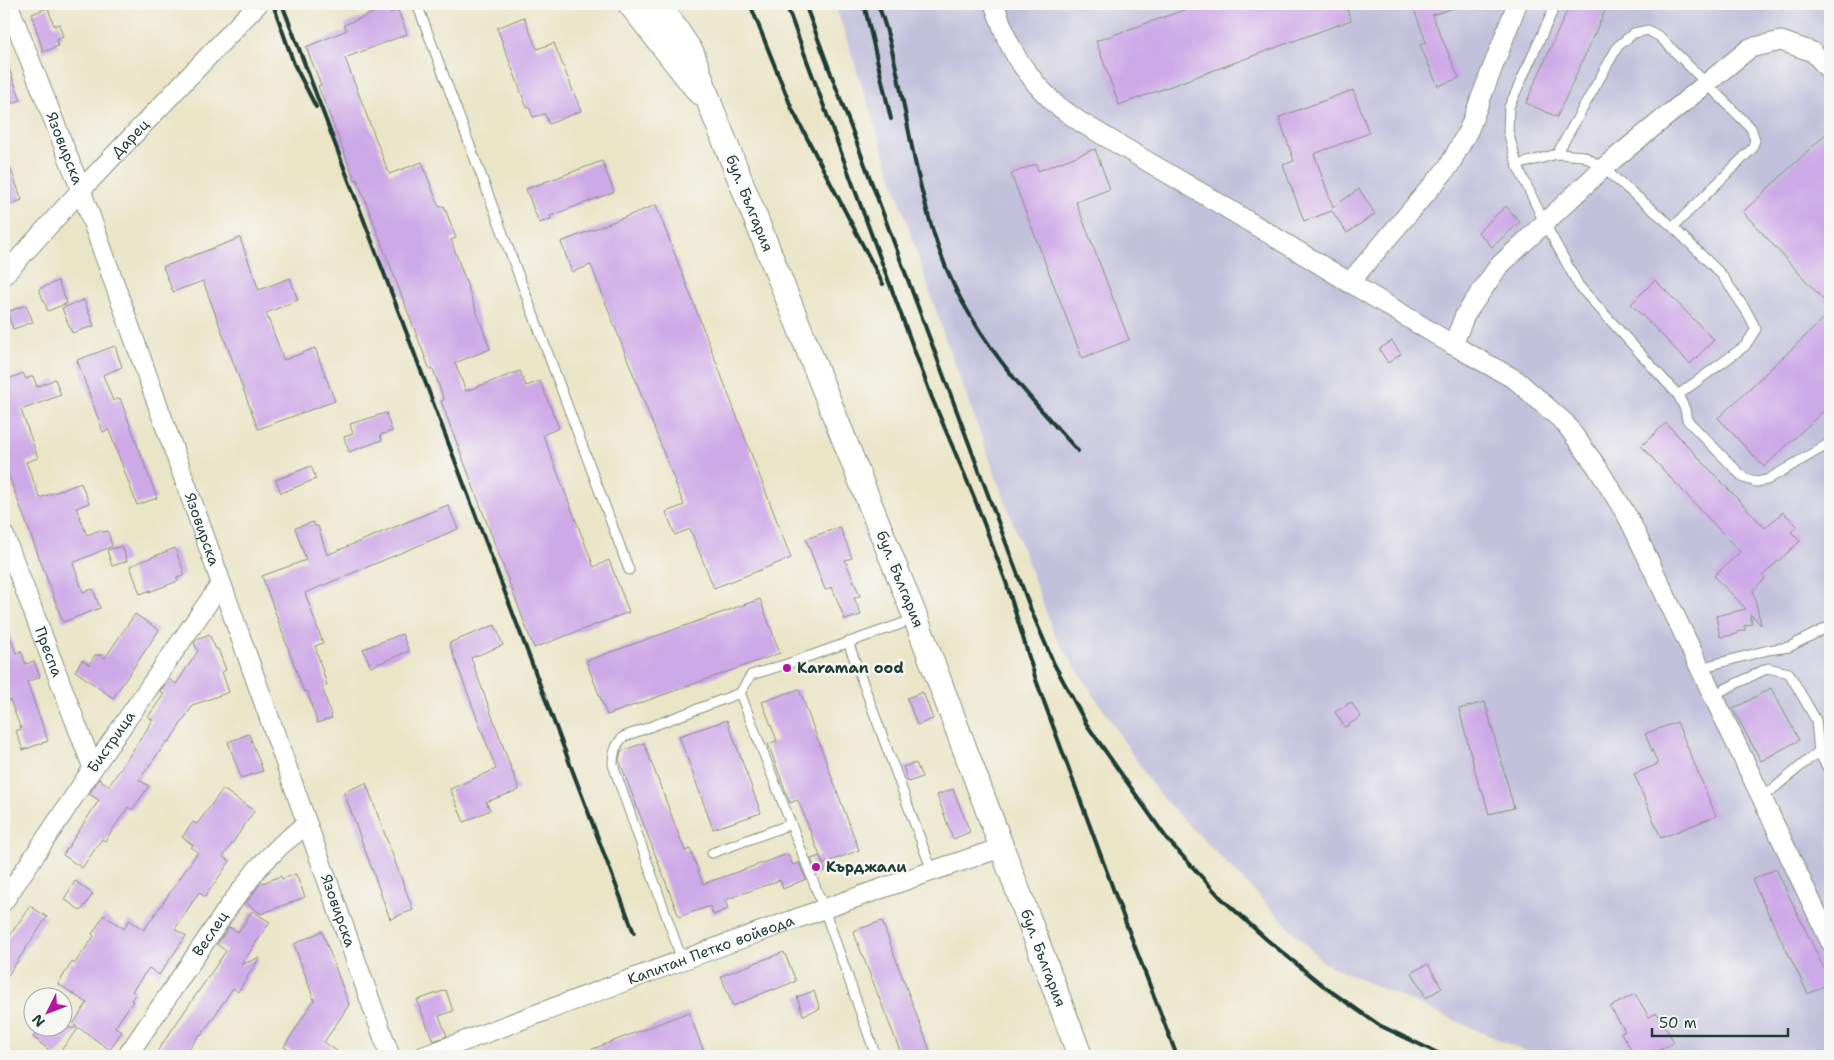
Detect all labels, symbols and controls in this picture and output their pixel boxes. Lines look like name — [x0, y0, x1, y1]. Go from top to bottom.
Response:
street label: Язовирска — [41, 109, 88, 188]
street label: Дарец — [107, 115, 153, 162]
street label: бул. България — [721, 152, 778, 255]
street label: Язовирска — [180, 490, 224, 569]
street label: бул. България — [872, 528, 928, 631]
street label: Преспа — [30, 624, 67, 680]
place label: Karaman ood — [797, 658, 904, 678]
marker: Karaman ood — [781, 662, 793, 674]
street label: Бистрица — [83, 706, 140, 777]
place label: Кърджали — [826, 857, 907, 877]
marker: Кърджали — [810, 861, 822, 873]
street label: Язовирска — [316, 871, 361, 951]
street label: бул. България — [1016, 906, 1071, 1010]
street label: Веслец — [188, 907, 233, 960]
street label: Капитан Петко войвода — [625, 910, 798, 989]
north arrow — [22, 988, 72, 1038]
scale bar — [1652, 1005, 1788, 1037]
text: N — [28, 1011, 49, 1031]
text: 50 m — [1659, 1013, 1697, 1033]

